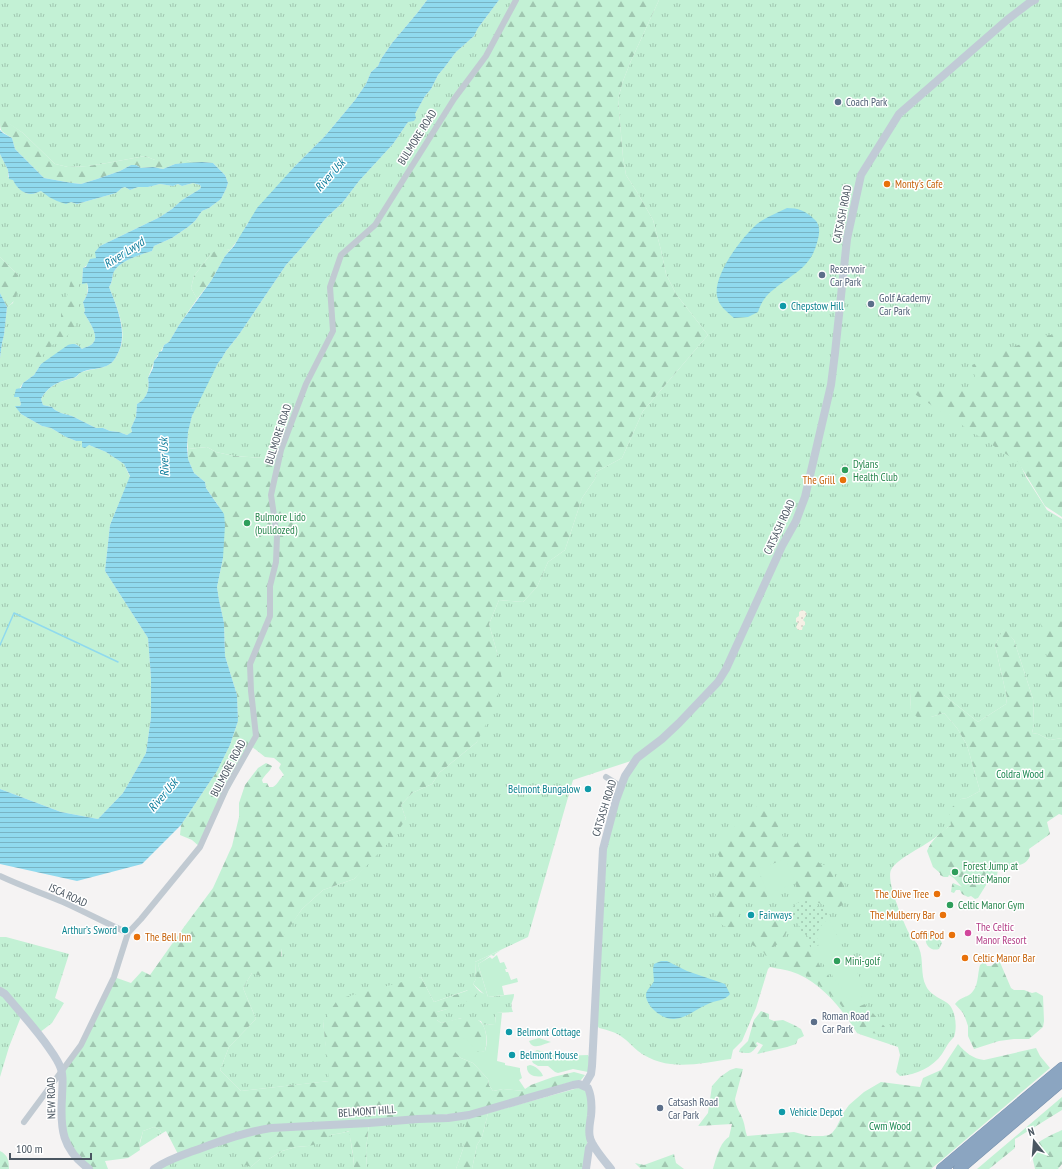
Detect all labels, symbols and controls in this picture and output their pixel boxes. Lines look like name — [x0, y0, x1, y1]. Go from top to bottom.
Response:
place label: Coach Park — [846, 95, 888, 109]
marker: Coach Park — [833, 97, 843, 107]
street label: BULMORE ROAD — [394, 107, 440, 167]
water label: River Usk — [311, 154, 349, 194]
place label: Monty's Cafe — [895, 177, 943, 191]
marker: Monty's Cafe — [882, 179, 892, 189]
street label: CATSASH ROAD — [830, 184, 855, 244]
water label: River Lwyd — [101, 233, 148, 271]
place label: Reservoir Car Park — [830, 262, 865, 289]
marker: Reservoir Car Park — [817, 270, 827, 280]
place label: Golf Academy Car Park — [879, 291, 931, 318]
place label: Chepstow Hill — [791, 299, 844, 313]
marker: Golf Academy Car Park — [866, 299, 876, 309]
marker: Chepstow Hill — [778, 301, 788, 311]
street label: BULMORE ROAD — [262, 402, 294, 466]
water label: River Usk — [155, 436, 172, 477]
place label: Dylans Health Club — [853, 457, 898, 484]
marker: Dylans Health Club — [840, 465, 850, 475]
place label: The Grill — [802, 473, 835, 487]
marker: The Grill — [838, 475, 848, 485]
street label: CATSASH ROAD — [760, 497, 798, 557]
place label: Bulmore Lido (bulldozed) — [255, 510, 306, 537]
marker: Bulmore Lido (bulldozed) — [242, 518, 252, 528]
street label: BULMORE ROAD — [207, 737, 249, 799]
park label: Coldra Wood — [996, 767, 1044, 781]
water label: River Usk — [144, 774, 182, 814]
street label: CATSASH ROAD — [589, 778, 619, 838]
place label: Belmont Bungalow — [508, 782, 581, 796]
marker: Belmont Bungalow — [583, 784, 593, 794]
place label: Forest Jump at Celtic Manor — [963, 859, 1018, 886]
marker: Forest Jump at Celtic Manor — [950, 867, 960, 877]
street label: ISCA ROAD — [46, 880, 90, 910]
place label: The Olive Tree — [875, 887, 929, 901]
marker: The Olive Tree — [932, 889, 942, 899]
place label: Celtic Manor Gym — [958, 898, 1024, 912]
marker: Celtic Manor Gym — [945, 900, 955, 910]
place label: Fairways — [759, 908, 792, 922]
place label: The Mulberry Bar — [870, 908, 935, 922]
marker: Fairways — [746, 910, 756, 920]
marker: The Mulberry Bar — [938, 910, 948, 920]
place label: The Celtic Manor Resort — [976, 920, 1027, 947]
place label: Arthur’s Sword — [62, 923, 117, 937]
marker: Arthur’s Sword — [120, 925, 130, 935]
place label: Coffi Pod — [911, 928, 944, 942]
marker: The Celtic Manor Resort — [963, 928, 973, 938]
place label: The Bell Inn — [145, 930, 191, 944]
marker: Coffi Pod — [947, 930, 957, 940]
marker: The Bell Inn — [132, 932, 142, 942]
place label: Celtic Manor Bar — [973, 951, 1035, 965]
marker: Celtic Manor Bar — [960, 953, 970, 963]
place label: Mini-golf — [845, 954, 881, 968]
marker: Mini-golf — [832, 956, 842, 966]
place label: Roman Road Car Park — [822, 1009, 869, 1036]
marker: Roman Road Car Park — [809, 1017, 819, 1027]
place label: Belmont Cottage — [517, 1025, 581, 1039]
marker: Belmont Cottage — [504, 1027, 514, 1037]
place label: Belmont House — [520, 1048, 579, 1062]
marker: Belmont House — [507, 1050, 517, 1060]
street label: NEW ROAD — [44, 1077, 58, 1119]
place label: Catsash Road Car Park — [668, 1095, 718, 1122]
street label: BELMONT HILL — [338, 1102, 397, 1120]
marker: Catsash Road Car Park — [655, 1103, 665, 1113]
place label: Vehicle Depot — [789, 1105, 843, 1119]
marker: Vehicle Depot — [777, 1107, 787, 1117]
park label: Cwm Wood — [869, 1119, 911, 1133]
north arrow — [1014, 1121, 1054, 1161]
text: N — [1026, 1124, 1036, 1139]
scale bar — [10, 1135, 91, 1161]
text: 100 m — [16, 1141, 43, 1156]

